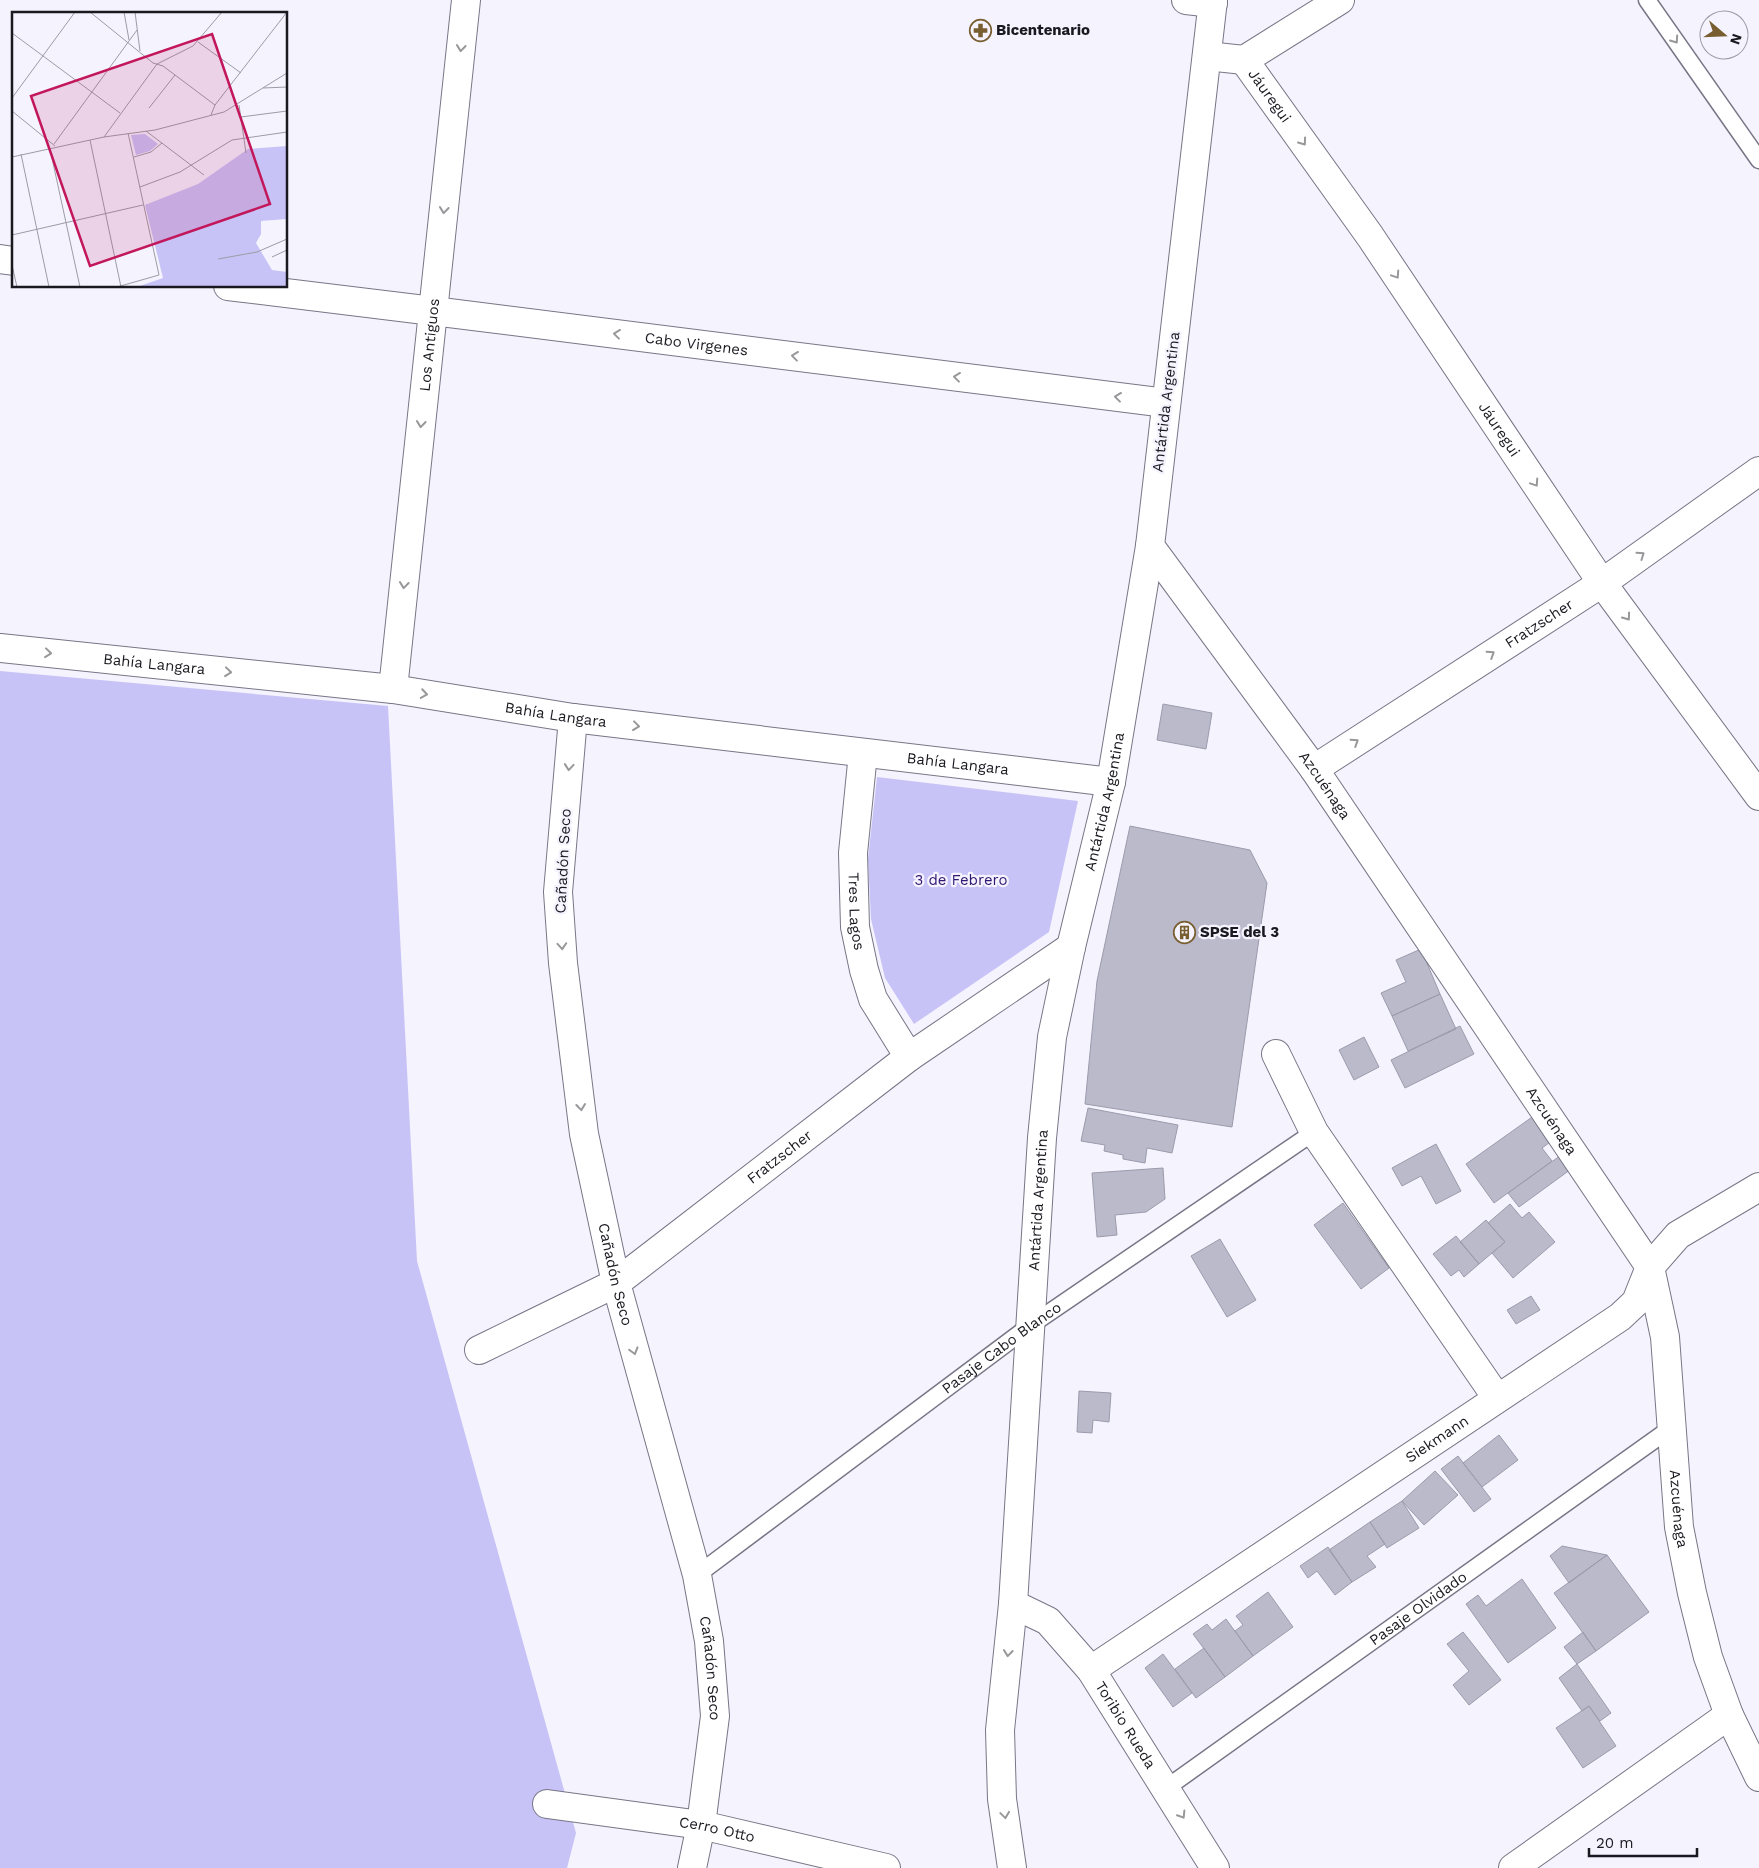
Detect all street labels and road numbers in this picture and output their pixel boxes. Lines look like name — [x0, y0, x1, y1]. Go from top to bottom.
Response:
street label: Jáuregui — [1244, 65, 1295, 126]
street label: Los Antiguos — [416, 297, 443, 392]
street label: Cabo Virgenes — [644, 329, 749, 359]
street label: Antártida Argentina — [1148, 330, 1184, 473]
street label: Jáuregui — [1475, 399, 1524, 460]
street label: Fratzscher — [1502, 595, 1577, 652]
street label: Bahía Langara — [102, 650, 207, 678]
street label: Bahía Langara — [504, 698, 608, 731]
street label: Antártida Argentina — [1081, 731, 1128, 873]
street label: Azcuénaga — [1295, 748, 1355, 823]
street label: Bahía Langara — [906, 749, 1010, 779]
street label: Cañadón Seco — [551, 808, 575, 914]
street label: Tres Lagos — [845, 872, 869, 952]
street label: Azcuénaga — [1522, 1083, 1581, 1159]
street label: Fratzscher — [743, 1126, 816, 1188]
street label: Antártida Argentina — [1025, 1128, 1052, 1271]
street label: Cañadón Seco — [594, 1221, 636, 1328]
street label: Pasaje Cabo Blanco — [938, 1298, 1065, 1398]
street label: Siekmann — [1402, 1412, 1472, 1467]
street label: Azcuénaga — [1666, 1469, 1692, 1550]
street label: Pasaje Olvidado — [1366, 1568, 1470, 1649]
street label: Cañadón Seco — [696, 1615, 724, 1722]
street label: Toribio Rueda — [1091, 1678, 1160, 1772]
street label: Cerro Otto — [678, 1813, 757, 1846]

